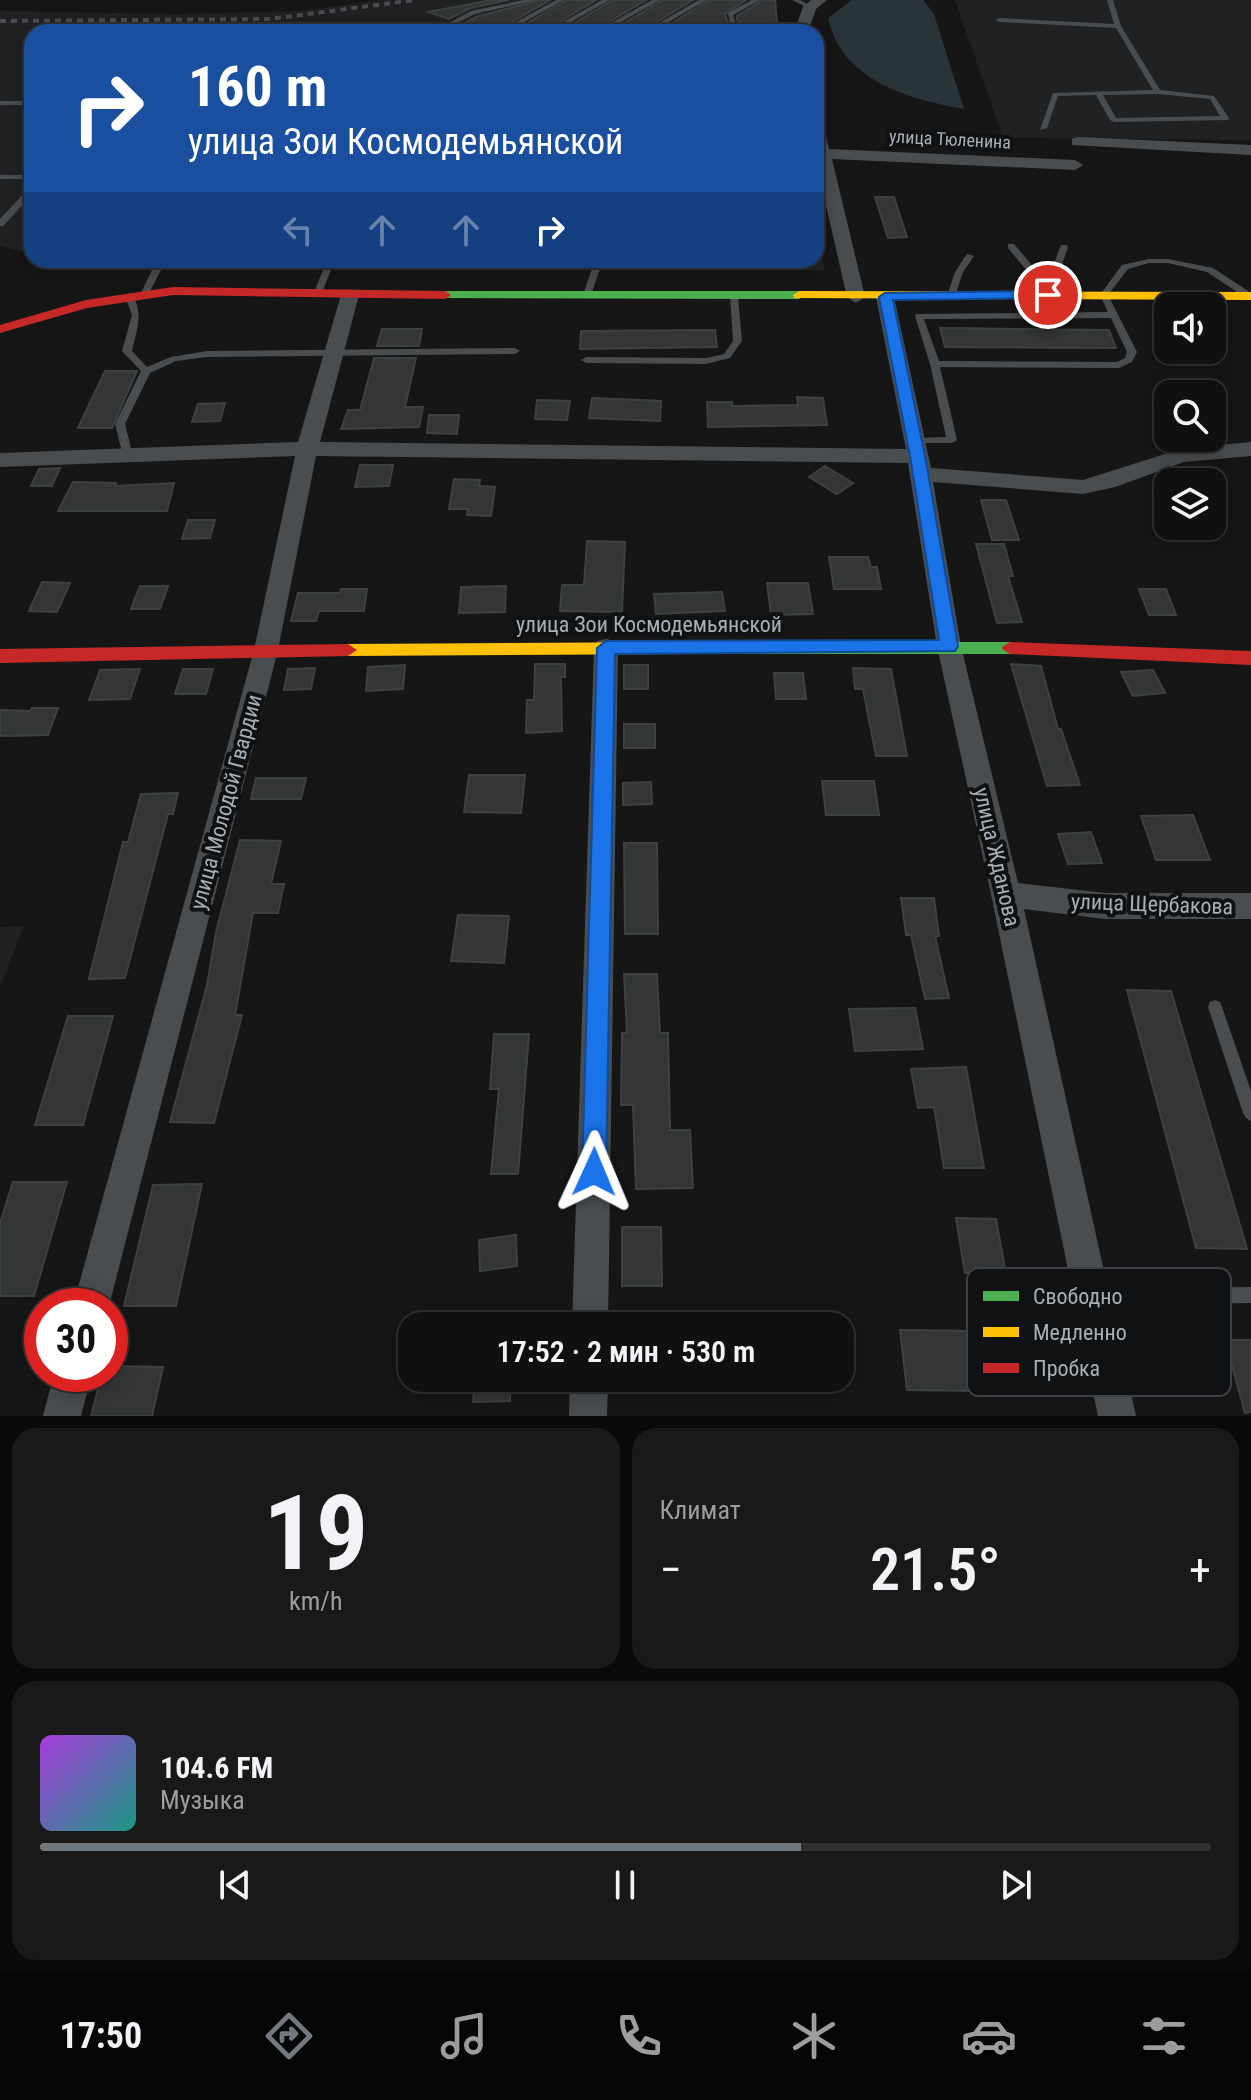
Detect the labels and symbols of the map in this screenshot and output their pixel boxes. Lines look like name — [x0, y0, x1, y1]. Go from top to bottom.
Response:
street label: улица Тюленина — [889, 125, 1011, 153]
pin — [1014, 261, 1082, 329]
street label: улица Зои Космодемьянской — [516, 612, 782, 637]
street label: улица Молодой Гвардии — [185, 692, 267, 912]
street label: улица Жданова — [969, 785, 1025, 929]
street label: улица Щербакова — [1071, 889, 1233, 919]
position arrow — [552, 1130, 636, 1214]
legend — [967, 1268, 1231, 1396]
text: Свободно — [1033, 1284, 1123, 1309]
speed limit sign: 30 — [24, 1288, 128, 1392]
text: Медленно — [1033, 1320, 1127, 1345]
text: Пробка — [1033, 1356, 1100, 1381]

